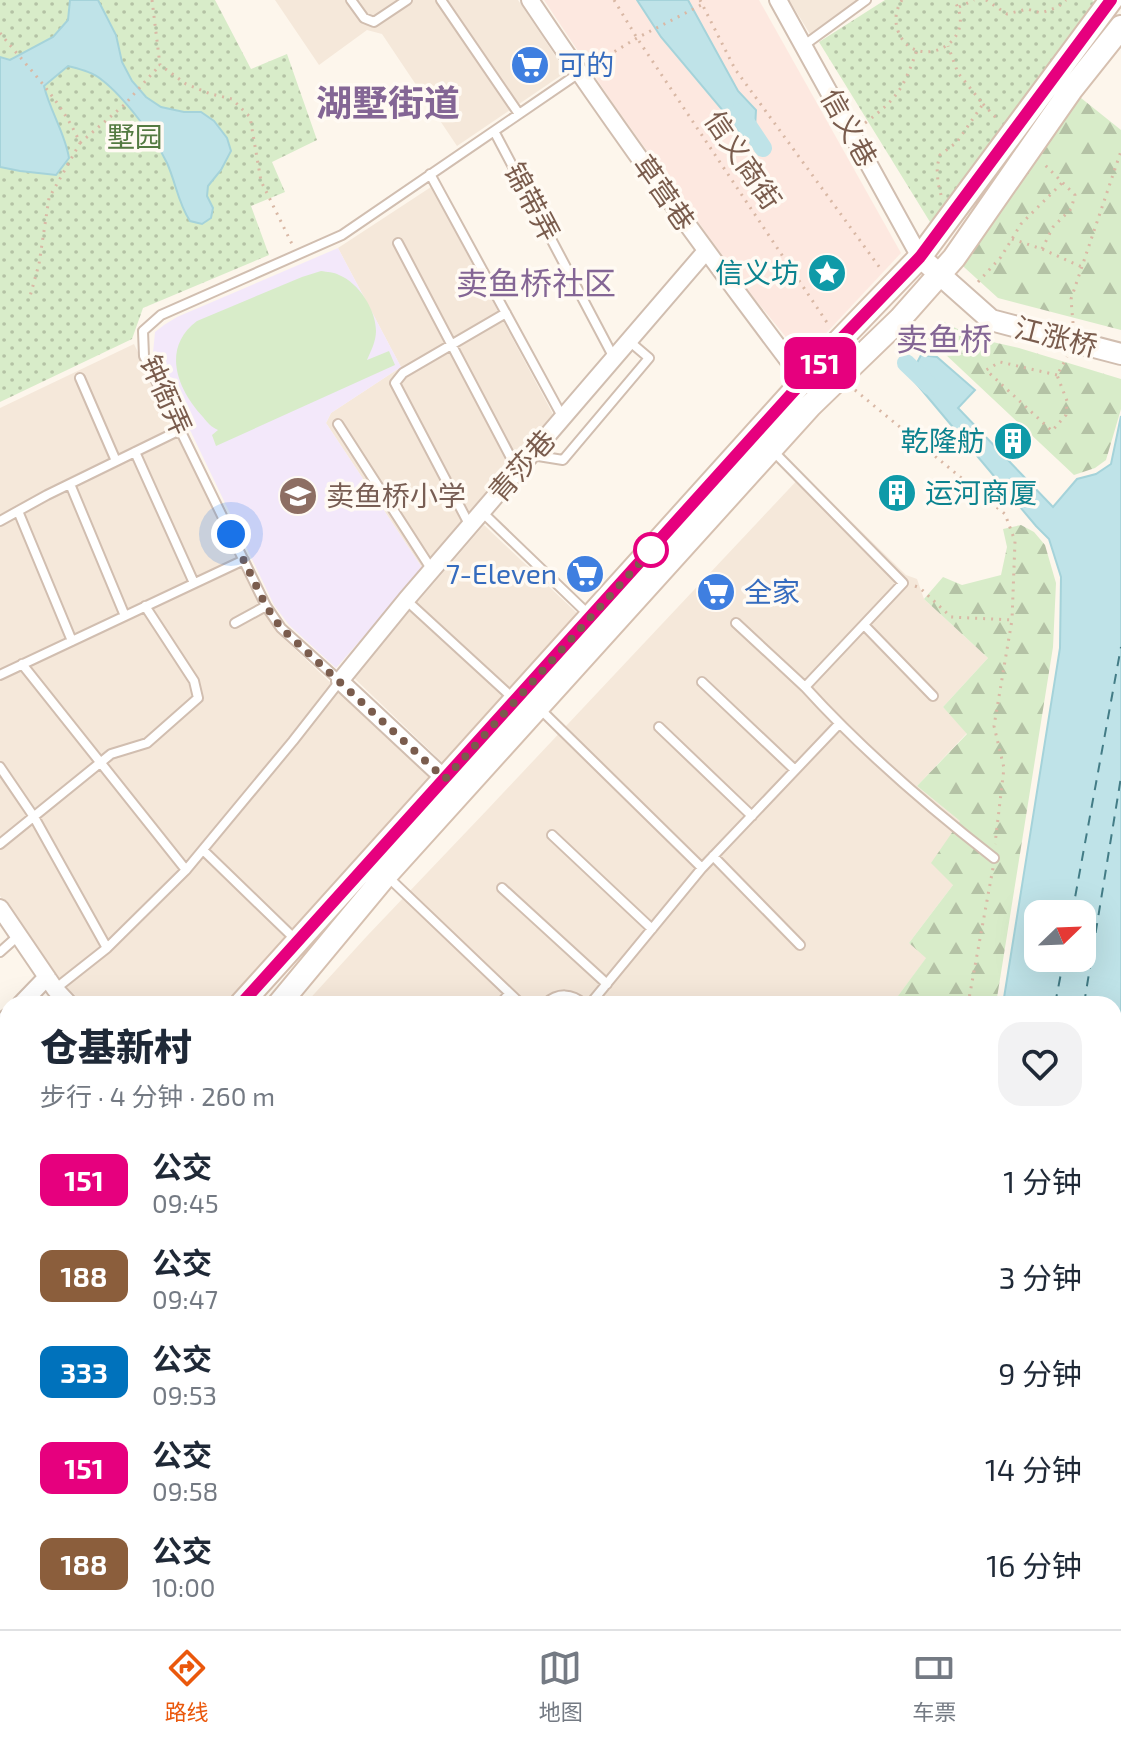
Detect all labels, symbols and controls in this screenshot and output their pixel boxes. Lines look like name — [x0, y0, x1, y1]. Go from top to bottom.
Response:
supermarket icon: 可的 — [509, 44, 551, 86]
place label: 可的 — [558, 47, 614, 81]
district label: 湖墅街道 — [316, 80, 460, 123]
street label: 信义巷 — [815, 83, 885, 172]
street label: 信义商街 — [698, 104, 789, 215]
park label: 墅园 — [107, 119, 163, 153]
street label: 草营巷 — [627, 148, 703, 237]
street label: 锦带弄 — [498, 156, 568, 247]
place icon: 信义坊 — [806, 252, 848, 294]
place label: 信义坊 — [715, 255, 799, 289]
district label: 卖鱼桥社区 — [456, 263, 616, 301]
street label: 江涨桥 — [1011, 309, 1101, 363]
district label: 卖鱼桥 — [896, 319, 992, 357]
line badge: 151 — [774, 337, 866, 389]
text: 151 — [800, 346, 840, 380]
street label: 钟衙弄 — [134, 349, 200, 440]
building icon: 乾隆舫 — [992, 420, 1034, 462]
street label: 青莎巷 — [481, 422, 562, 508]
place label: 乾隆舫 — [901, 423, 985, 457]
building icon: 运河商厦 — [876, 472, 918, 514]
school or university icon: 卖鱼桥小学 — [277, 475, 319, 517]
place label: 运河商厦 — [925, 475, 1037, 509]
place label: 卖鱼桥小学 — [326, 478, 466, 512]
your location — [211, 514, 251, 554]
unlabelled marker — [634, 533, 668, 567]
supermarket icon: 7-Eleven — [564, 553, 606, 595]
place label: 7-Eleven — [446, 556, 557, 590]
supermarket icon: 全家 — [695, 571, 737, 613]
place label: 全家 — [744, 574, 800, 608]
north arrow — [1024, 900, 1096, 972]
map controls — [1024, 900, 1096, 972]
button: heart — [998, 1022, 1082, 1106]
text: 仓基新村 — [40, 1023, 192, 1069]
text: 步行 · 4 分钟 · 260 m — [40, 1080, 275, 1111]
text: 公交 — [152, 1148, 212, 1184]
text: 151 — [64, 1163, 104, 1197]
text: 1 分钟 — [1003, 1163, 1082, 1199]
text: 09:45 — [152, 1187, 219, 1218]
text: 公交 — [152, 1244, 212, 1280]
text: 188 — [61, 1259, 107, 1293]
text: 3 分钟 — [999, 1259, 1082, 1295]
text: 09:47 — [152, 1283, 218, 1314]
text: 公交 — [152, 1340, 212, 1376]
text: 333 — [60, 1355, 108, 1389]
text: 9 分钟 — [998, 1355, 1082, 1391]
text: 09:53 — [152, 1379, 217, 1410]
text: 公交 — [152, 1436, 212, 1472]
text: 151 — [64, 1451, 104, 1485]
text: 14 分钟 — [985, 1451, 1082, 1487]
text: 09:58 — [152, 1475, 218, 1506]
text: 公交 — [152, 1532, 212, 1568]
text: 188 — [61, 1547, 107, 1581]
text: 16 分钟 — [986, 1547, 1082, 1583]
text: 10:00 — [152, 1571, 216, 1602]
tab: 路线 — [165, 1646, 209, 1726]
tab: 地图 — [538, 1646, 582, 1726]
tab: 车票 — [912, 1646, 956, 1726]

